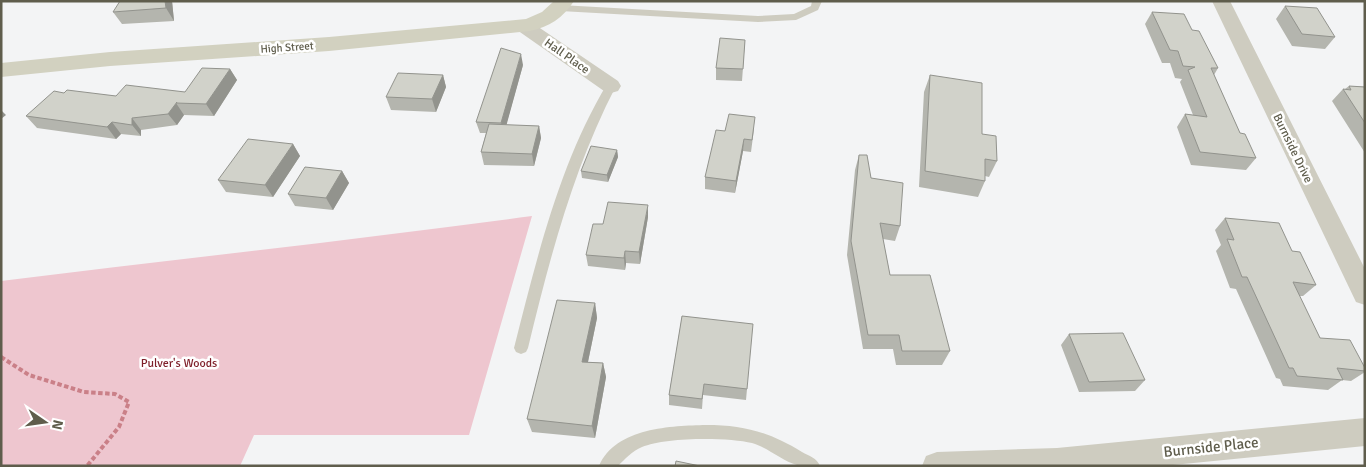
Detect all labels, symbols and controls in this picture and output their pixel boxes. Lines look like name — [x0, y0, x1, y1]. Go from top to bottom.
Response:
street label: Hall Place — [541, 35, 592, 77]
street label: High Street — [260, 39, 314, 56]
street label: Burnside Drive — [1269, 111, 1316, 185]
park label: Pulver's Woods — [141, 356, 217, 371]
north arrow — [20, 397, 70, 447]
text: N — [48, 418, 67, 431]
street label: Burnside Place — [1163, 433, 1259, 461]

